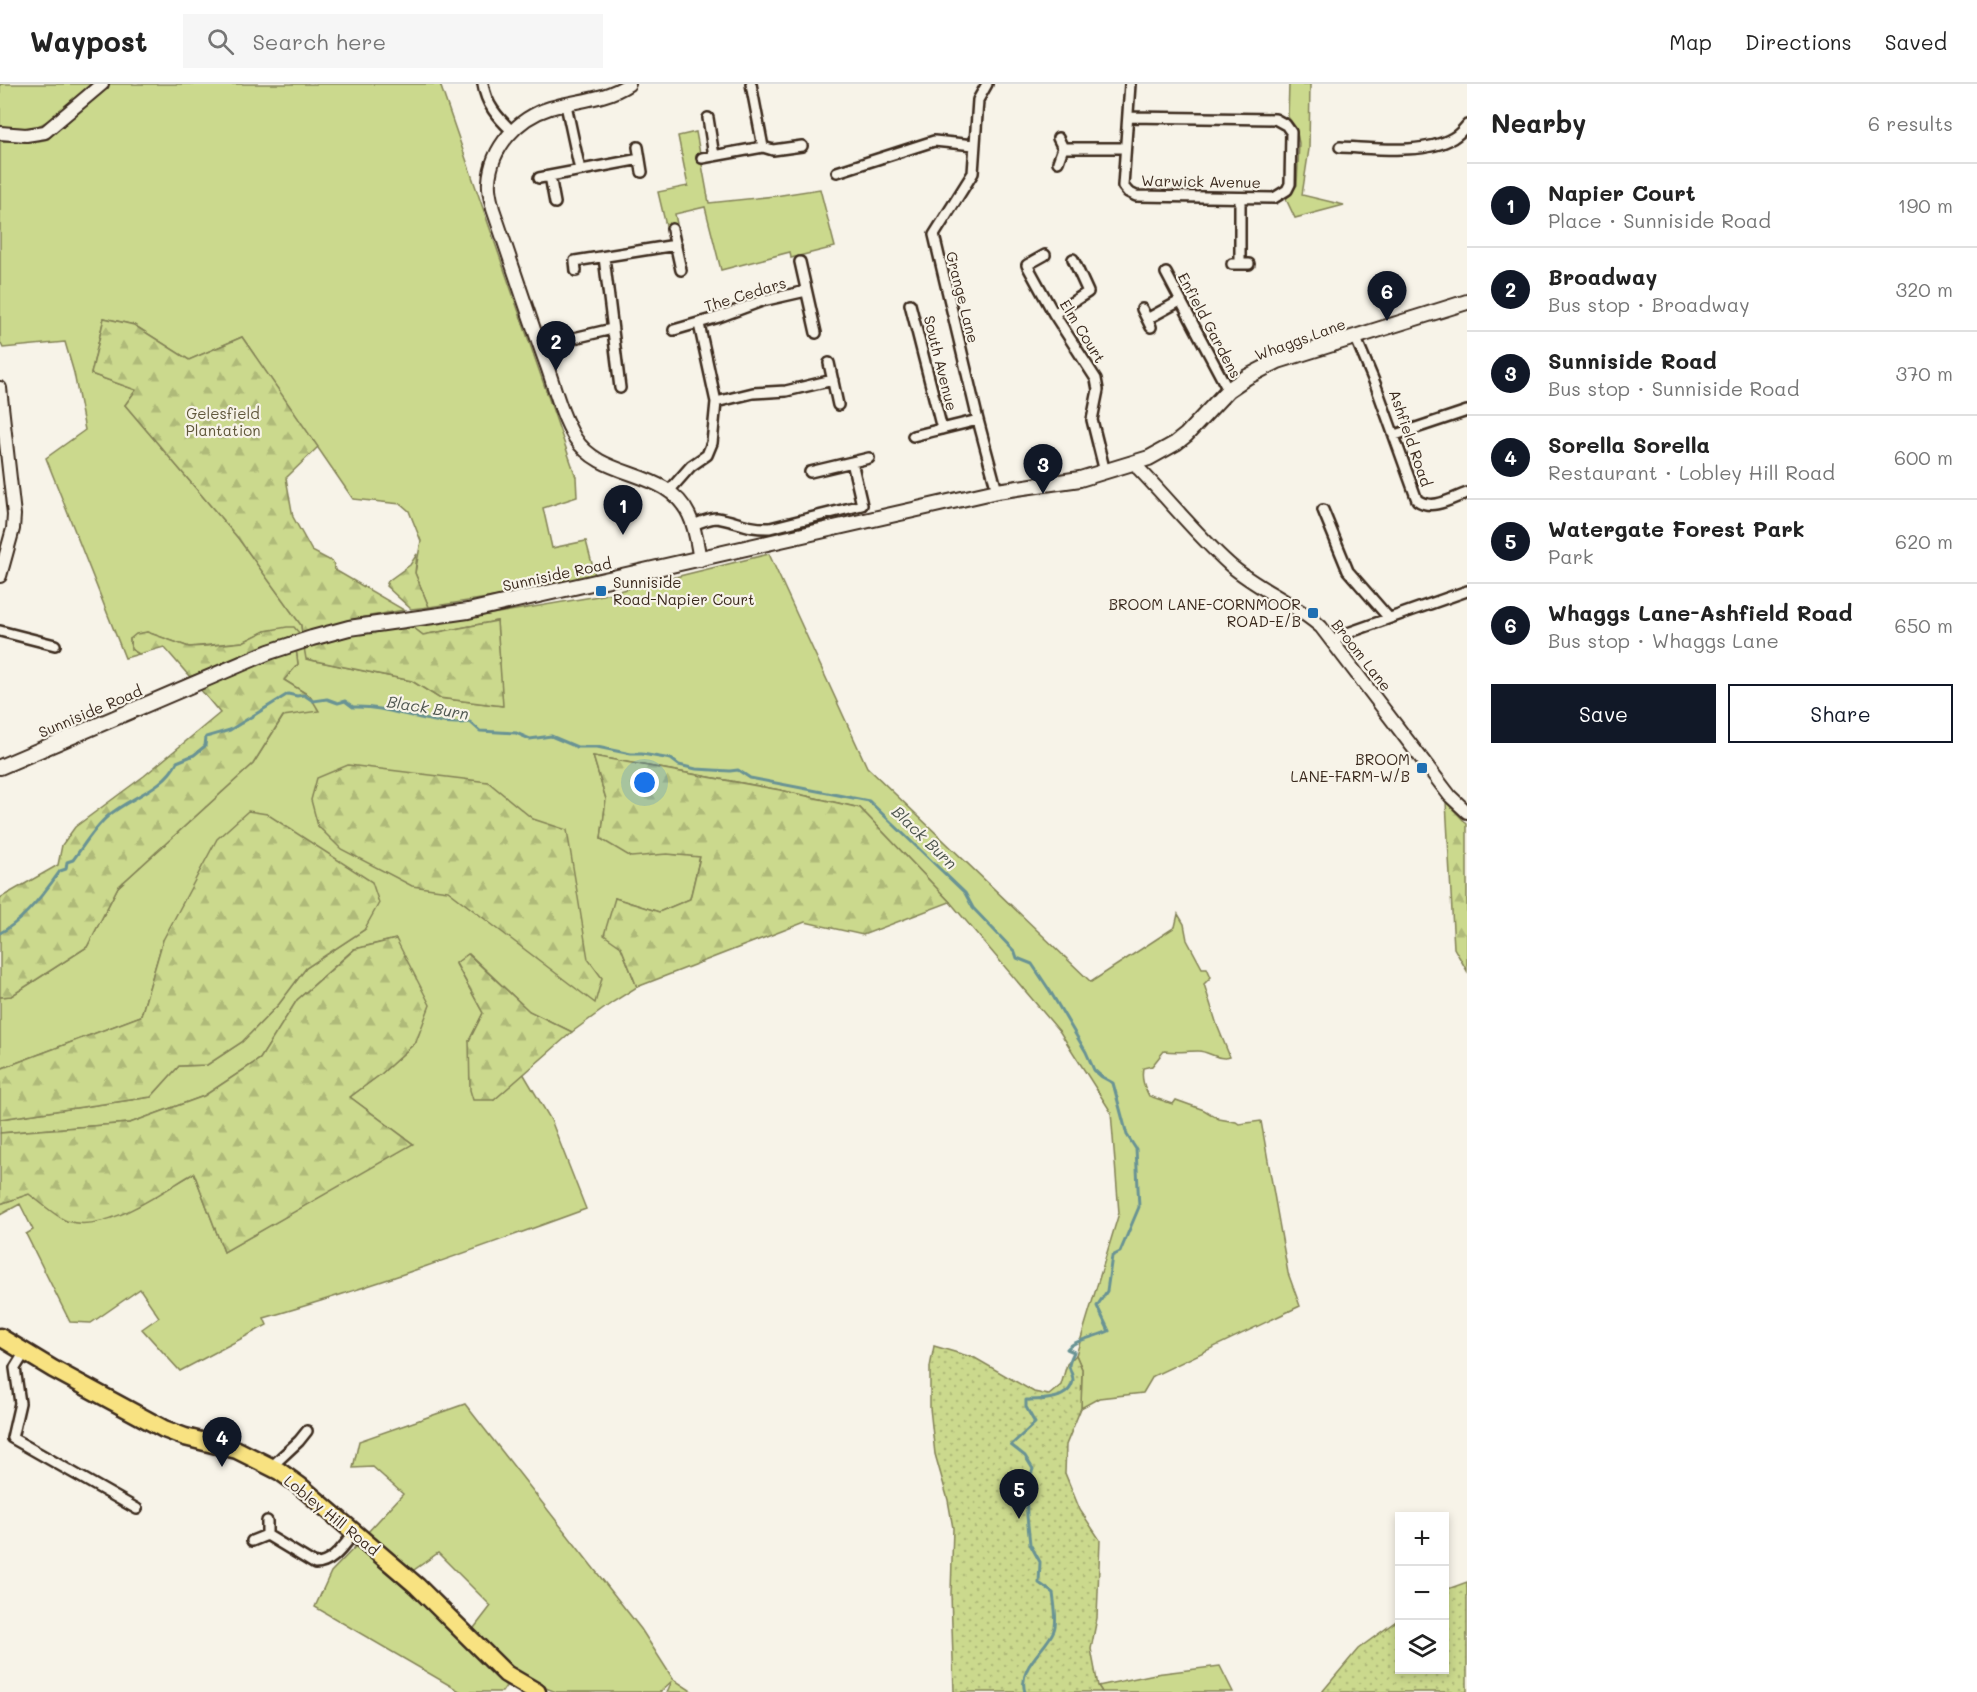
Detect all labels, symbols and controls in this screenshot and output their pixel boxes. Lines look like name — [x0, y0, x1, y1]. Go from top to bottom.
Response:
search box — [183, 14, 603, 68]
text: Waypost — [30, 23, 147, 59]
icon: search — [204, 25, 237, 58]
text: Search here — [252, 27, 386, 56]
text: Map — [1669, 28, 1712, 55]
text: Directions — [1745, 28, 1852, 55]
text: Saved — [1885, 28, 1947, 55]
text: Nearby — [1491, 106, 1586, 140]
text: 6 results — [1868, 110, 1953, 136]
street label: Warwick Avenue — [1141, 170, 1261, 192]
text: Napier Court — [1548, 178, 1696, 207]
text: 1 — [1506, 192, 1515, 218]
text: 190 m — [1898, 192, 1953, 218]
text: Place · Sunniside Road — [1548, 207, 1771, 233]
street label: Grange Lane — [942, 249, 984, 345]
text: Broadway — [1548, 262, 1657, 291]
street label: Enfield Gardens — [1174, 269, 1246, 381]
street label: The Cedars — [702, 272, 788, 316]
pin: 6 — [1368, 272, 1406, 321]
text: 2 — [1505, 276, 1516, 302]
text: 320 m — [1895, 276, 1953, 302]
text: Bus stop · Broadway — [1548, 291, 1750, 317]
street label: Elm Court — [1056, 296, 1110, 366]
street label: South Avenue — [920, 313, 962, 413]
street label: Whaggs Lane — [1252, 313, 1348, 365]
pin: 2 — [536, 322, 576, 371]
text: Sunniside Road — [1548, 346, 1717, 375]
text: 3 — [1505, 360, 1517, 386]
text: 370 m — [1895, 360, 1953, 386]
text: Bus stop · Sunniside Road — [1548, 375, 1799, 401]
street label: Ashfield Road — [1385, 387, 1437, 489]
park label: Gelesfield Plantation — [186, 403, 260, 440]
text: Sorella Sorella — [1548, 430, 1710, 459]
pin: 3 — [1024, 444, 1062, 494]
text: 4 — [1504, 444, 1517, 470]
text: 600 m — [1894, 444, 1953, 470]
text: Restaurant · Lobley Hill Road — [1548, 459, 1835, 485]
pin: 1 — [604, 486, 642, 535]
text: Watergate Forest Park — [1548, 514, 1805, 543]
text: 5 — [1505, 528, 1516, 554]
text: 620 m — [1895, 528, 1953, 554]
text: Park — [1548, 543, 1593, 569]
street label: Sunniside Road — [501, 553, 613, 595]
place label: Sunniside Road-Napier Court — [613, 572, 755, 609]
marker: Sunniside Road-Napier Court — [594, 584, 608, 598]
place label: BROOM LANE-CORNMOOR ROAD-E/B — [1109, 594, 1301, 631]
text: Whaggs Lane-Ashfield Road — [1548, 598, 1853, 627]
marker: BROOM LANE-CORNMOOR ROAD-E/B — [1306, 606, 1320, 620]
text: 6 — [1504, 612, 1517, 638]
text: 650 m — [1895, 612, 1953, 638]
street label: Broom Lane — [1328, 615, 1396, 695]
text: Bus stop · Whaggs Lane — [1548, 627, 1779, 653]
street label: Sunniside Road — [35, 680, 145, 742]
button: Save — [1491, 684, 1716, 743]
button: Share — [1728, 684, 1953, 743]
water label: Black Burn — [386, 690, 471, 724]
place label: BROOM LANE-FARM-W/B — [1290, 749, 1410, 786]
marker: BROOM LANE-FARM-W/B — [1415, 761, 1429, 775]
your location — [630, 768, 659, 797]
water label: Black Burn — [888, 801, 962, 873]
pin: 4 — [202, 1418, 242, 1467]
street label: Lobley Hill Road — [280, 1470, 384, 1560]
pin: 5 — [1000, 1470, 1038, 1519]
map controls — [1395, 1512, 1449, 1674]
button: + — [1395, 1512, 1449, 1566]
button: − — [1395, 1566, 1449, 1620]
button: layers — [1395, 1620, 1449, 1674]

